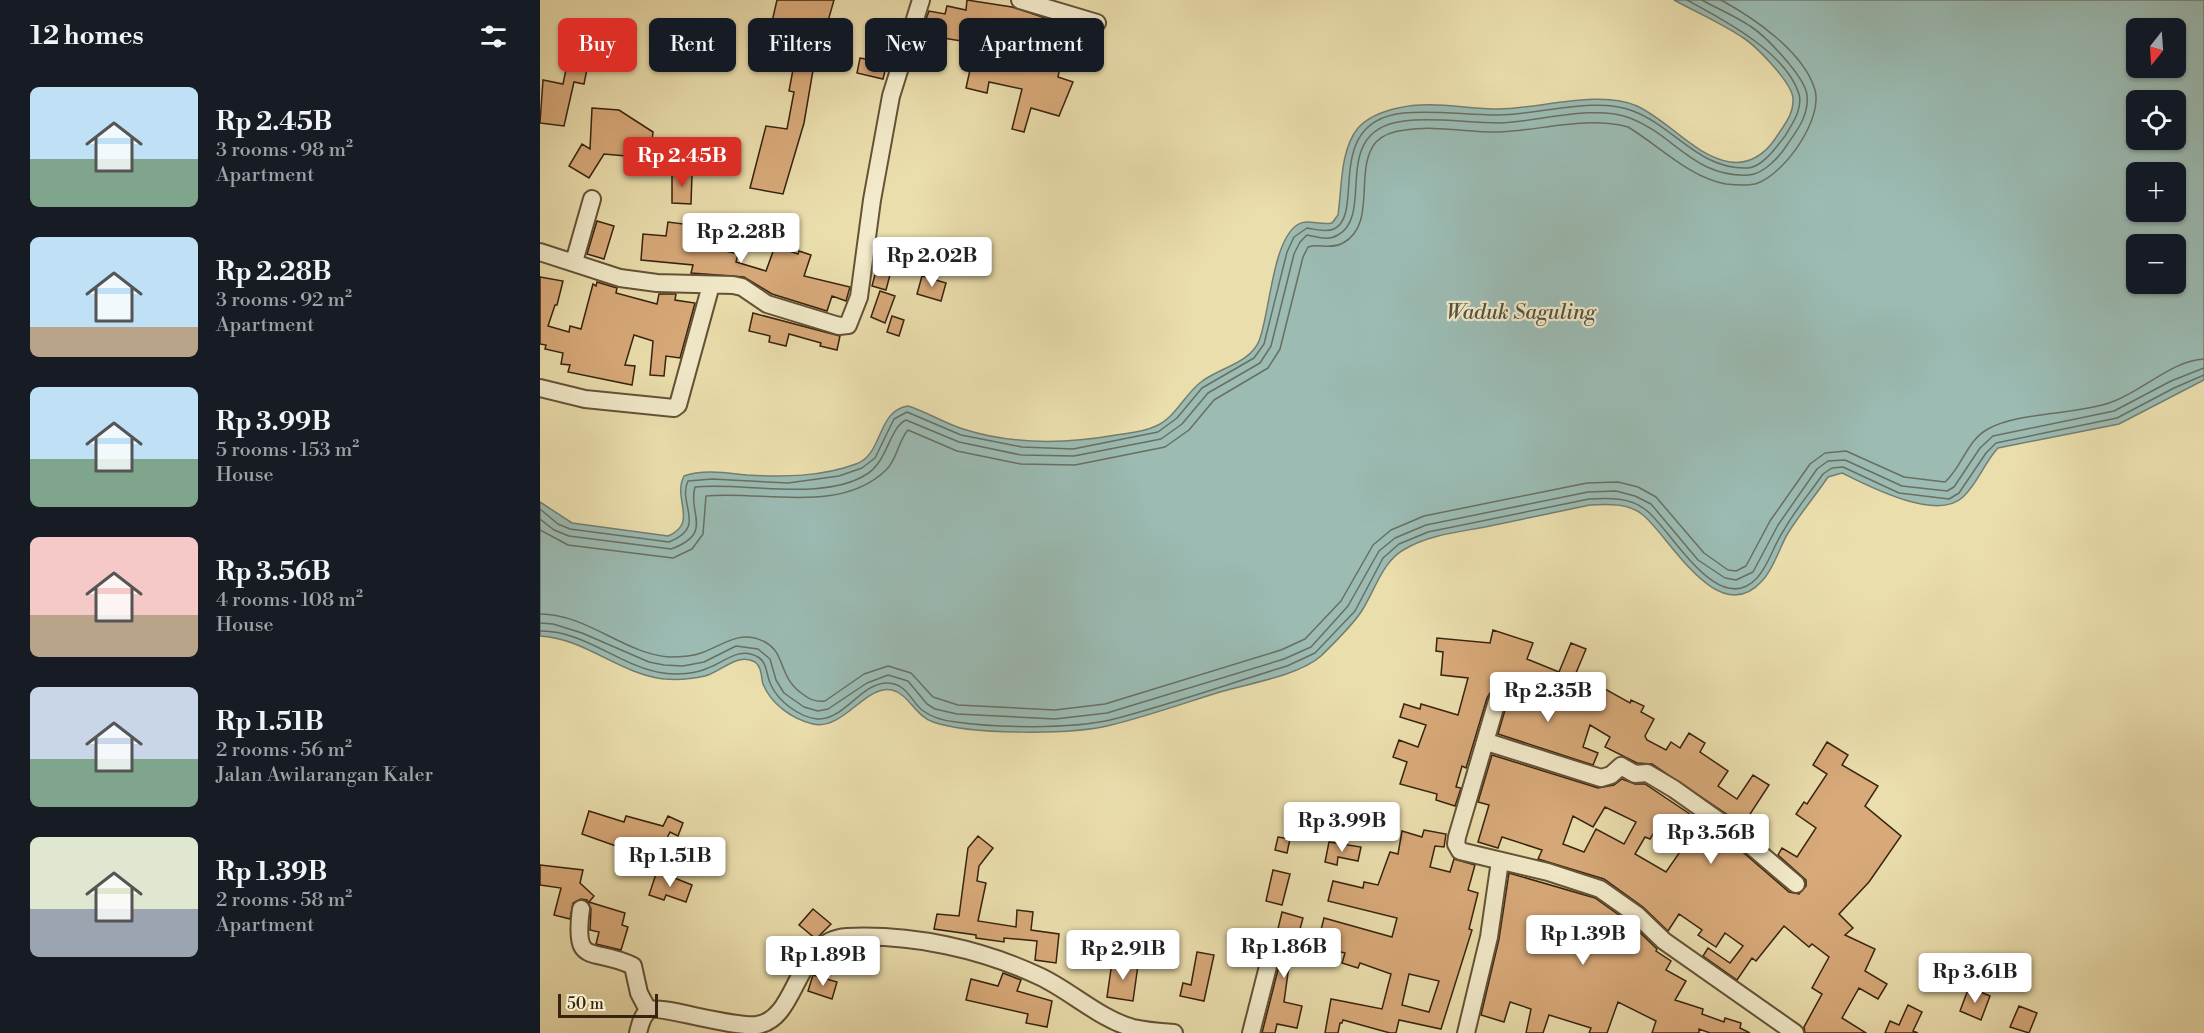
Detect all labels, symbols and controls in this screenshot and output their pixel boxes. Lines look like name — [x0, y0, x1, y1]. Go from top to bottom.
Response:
chip: Buy — [558, 18, 637, 72]
chip: Rent — [649, 18, 736, 72]
chip: Filters — [748, 18, 853, 72]
chip: New — [865, 18, 947, 72]
chip: Apartment — [959, 18, 1104, 72]
north arrow — [2126, 18, 2186, 78]
map controls — [2126, 18, 2186, 294]
text: 12 homes — [30, 20, 144, 52]
icon: filters — [477, 20, 510, 53]
button: locate — [2126, 90, 2186, 150]
text: Rp 2.45B — [216, 106, 332, 138]
icon: home — [78, 111, 150, 183]
pin: Rp 2.45B — [620, 137, 744, 188]
text: 3 rooms · 98 m² — [216, 138, 353, 163]
text: Rp 2.45B — [637, 144, 727, 169]
button: + — [2126, 162, 2186, 222]
text: Apartment — [216, 163, 314, 188]
pin: Rp 2.28B — [679, 213, 803, 264]
text: Rp 2.28B — [697, 220, 785, 245]
button: − — [2126, 234, 2186, 294]
pin: Rp 2.02B — [870, 237, 994, 288]
text: Rp 2.02B — [887, 244, 977, 269]
text: Rp 2.28B — [216, 256, 332, 288]
icon: home — [78, 261, 150, 333]
text: 3 rooms · 92 m² — [216, 288, 352, 313]
water label: Waduk Saguling — [1446, 300, 1597, 326]
text: Apartment — [216, 313, 314, 338]
text: Rp 3.99B — [216, 406, 331, 438]
icon: home — [78, 411, 150, 483]
text: 5 rooms · 153 m² — [216, 438, 359, 463]
text: House — [216, 463, 274, 488]
text: Rp 3.56B — [216, 556, 331, 588]
icon: home — [78, 561, 150, 633]
text: 4 rooms · 108 m² — [216, 588, 363, 613]
text: House — [216, 613, 274, 638]
pin: Rp 2.35B — [1486, 672, 1610, 723]
text: Rp 2.35B — [1504, 679, 1592, 704]
text: Rp 1.51B — [216, 706, 324, 738]
icon: home — [78, 711, 150, 783]
text: 2 rooms · 56 m² — [216, 738, 352, 763]
text: Jalan Awilarangan Kaler — [216, 763, 433, 788]
pin: Rp 3.99B — [1280, 802, 1404, 853]
text: Rp 3.99B — [1298, 809, 1386, 834]
pin: Rp 3.56B — [1649, 814, 1773, 865]
text: Rp 3.56B — [1667, 821, 1755, 846]
pin: Rp 1.51B — [608, 837, 732, 888]
text: Rp 1.51B — [629, 844, 711, 869]
text: Rp 1.39B — [216, 856, 327, 888]
icon: home — [78, 861, 150, 933]
text: 2 rooms · 58 m² — [216, 888, 352, 913]
text: Apartment — [216, 913, 314, 938]
pin: Rp 1.39B — [1521, 915, 1645, 966]
text: Rp 1.39B — [1540, 922, 1626, 947]
pin: Rp 1.86B — [1222, 928, 1346, 979]
pin: Rp 2.91B — [1061, 930, 1185, 981]
text: Rp 1.86B — [1241, 935, 1327, 960]
pin: Rp 1.89B — [761, 936, 885, 987]
text: Rp 2.91B — [1080, 937, 1166, 962]
text: Rp 1.89B — [780, 943, 866, 968]
pin: Rp 3.61B — [1913, 953, 2037, 1004]
text: Rp 3.61B — [1933, 960, 2017, 985]
scale bar — [558, 991, 658, 1018]
text: 50 m — [567, 994, 604, 1014]

